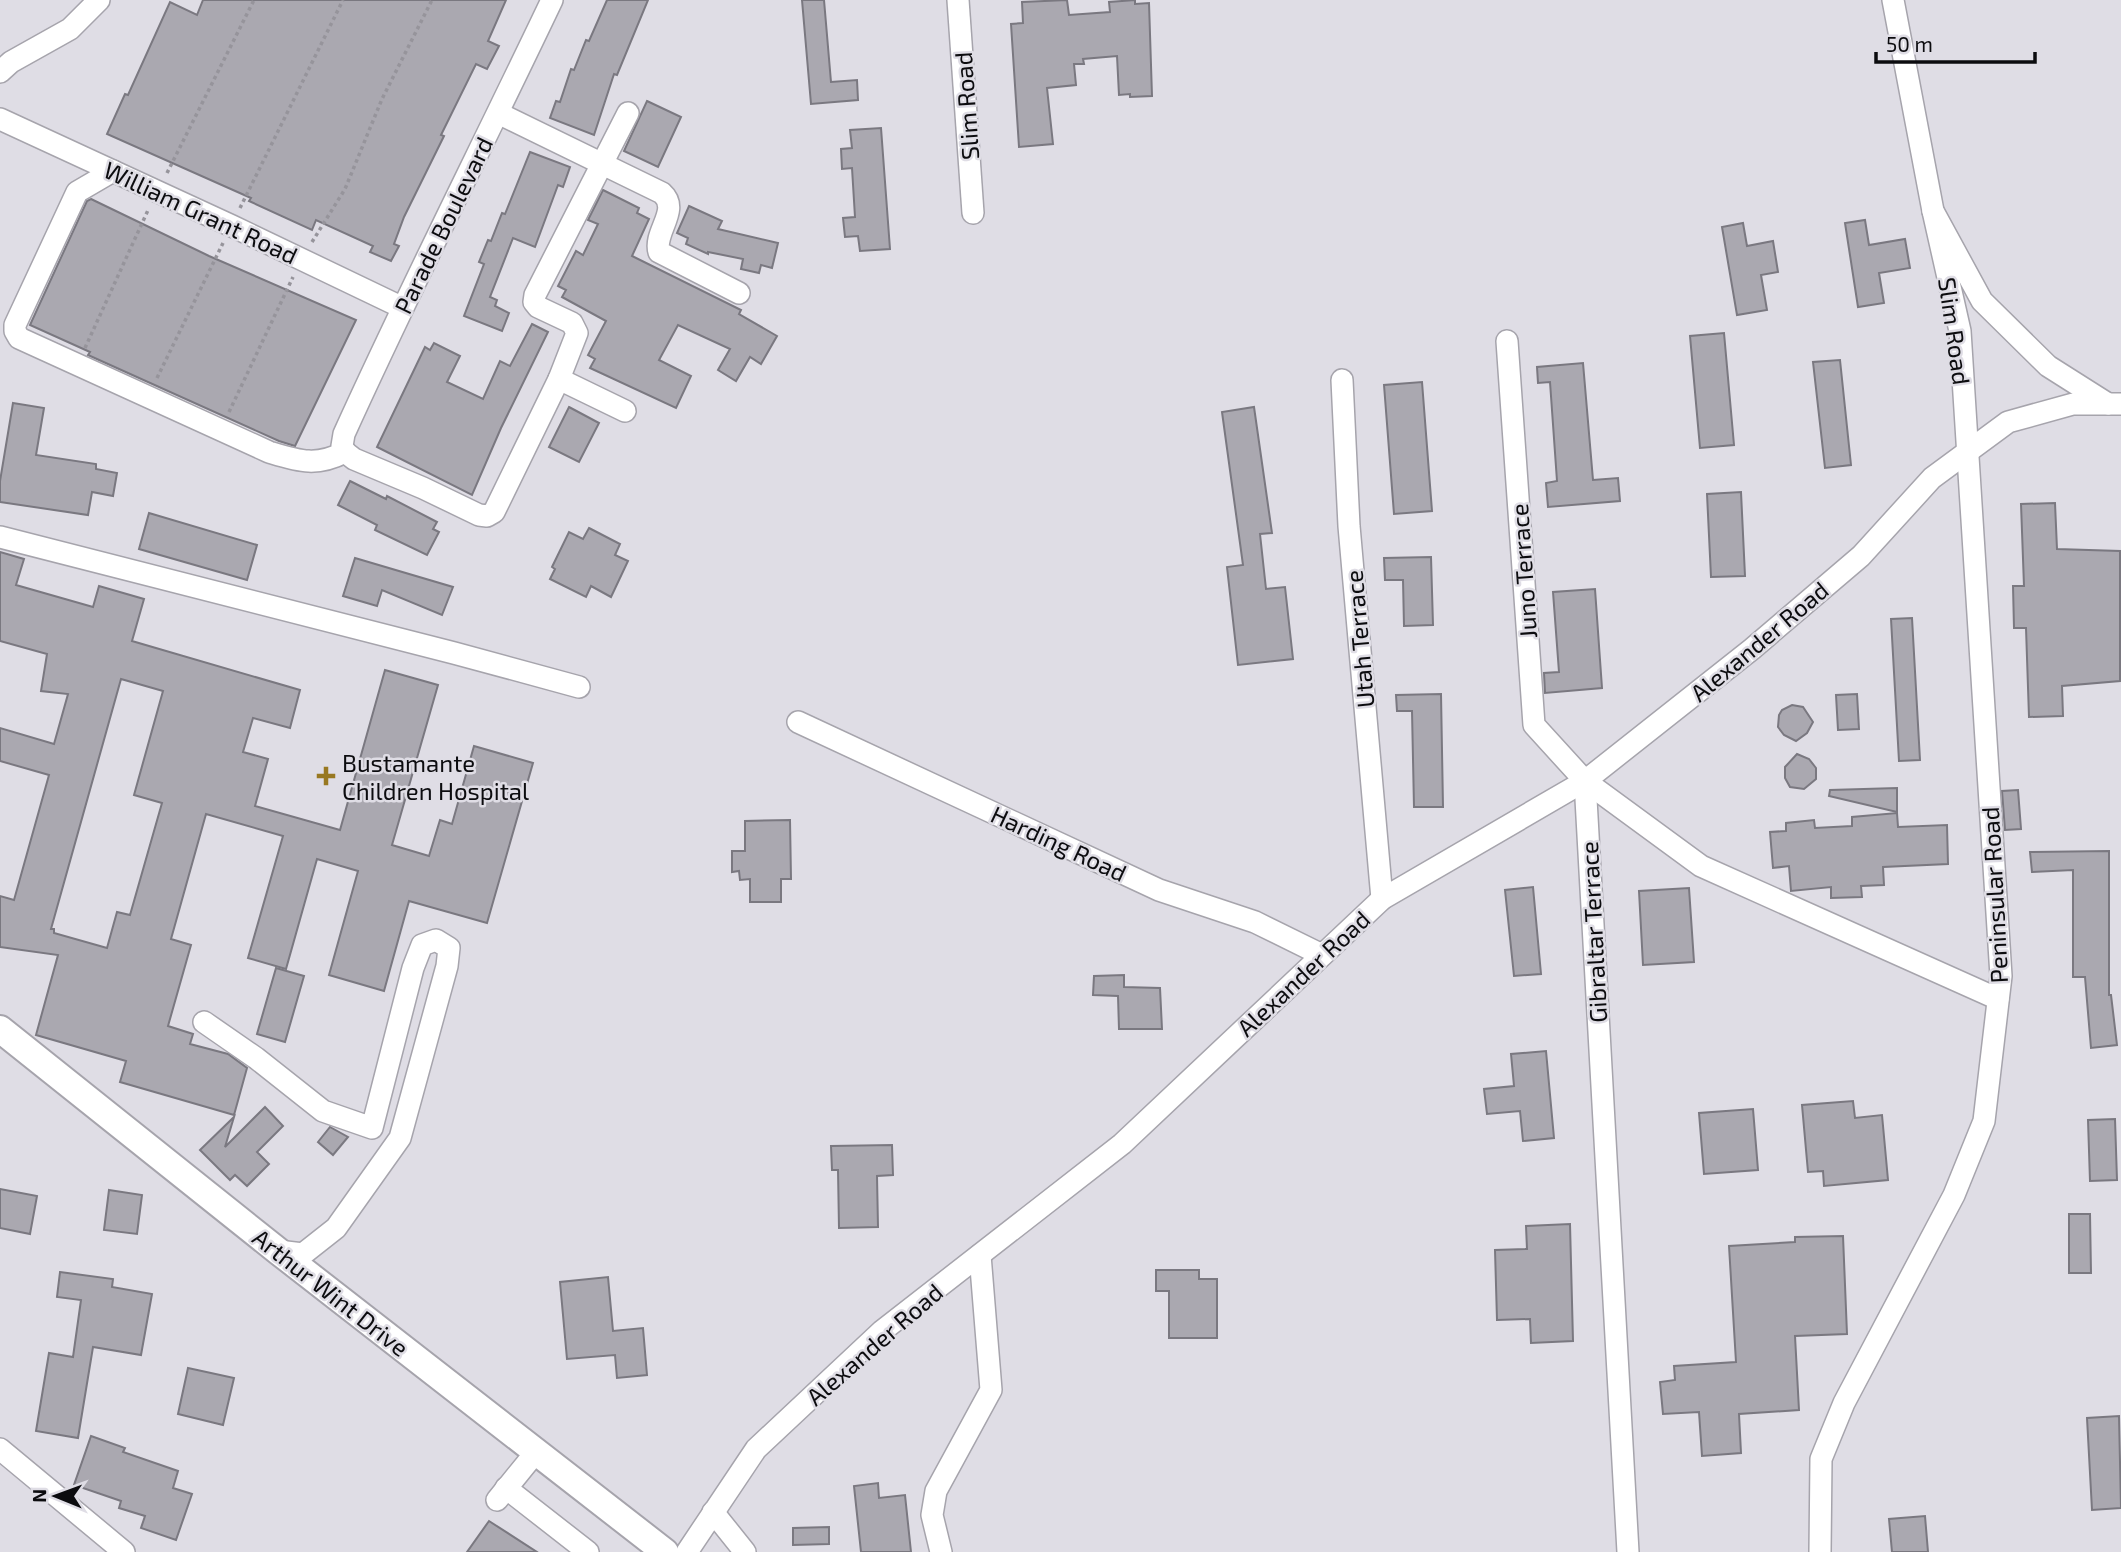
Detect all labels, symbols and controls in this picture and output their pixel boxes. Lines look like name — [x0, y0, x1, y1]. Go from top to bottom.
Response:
scale bar — [1876, 21, 2035, 65]
text: 50 m — [1886, 31, 1933, 56]
street label: Slim Road — [948, 51, 984, 161]
street label: Parade Boulevard — [388, 132, 498, 318]
street label: William Grant Road — [100, 154, 302, 270]
street label: Slim Road — [1933, 275, 1977, 387]
street label: Juno Terrace — [1504, 503, 1542, 639]
street label: Utah Terrace — [1339, 569, 1379, 709]
street label: Alexander Road — [1684, 575, 1834, 707]
place label: Bustamante Children Hospital — [342, 748, 529, 805]
marker: Bustamante Children Hospital — [316, 766, 336, 786]
street label: Harding Road — [987, 799, 1131, 887]
street label: Peninsular Road — [1975, 806, 2013, 984]
street label: Gibraltar Terrace — [1574, 841, 1612, 1023]
street label: Alexander Road — [1231, 904, 1375, 1042]
street label: Arthur Wint Drive — [247, 1222, 415, 1362]
street label: Alexander Road — [800, 1277, 948, 1411]
north arrow — [21, 1461, 91, 1531]
text: N — [27, 1489, 50, 1503]

